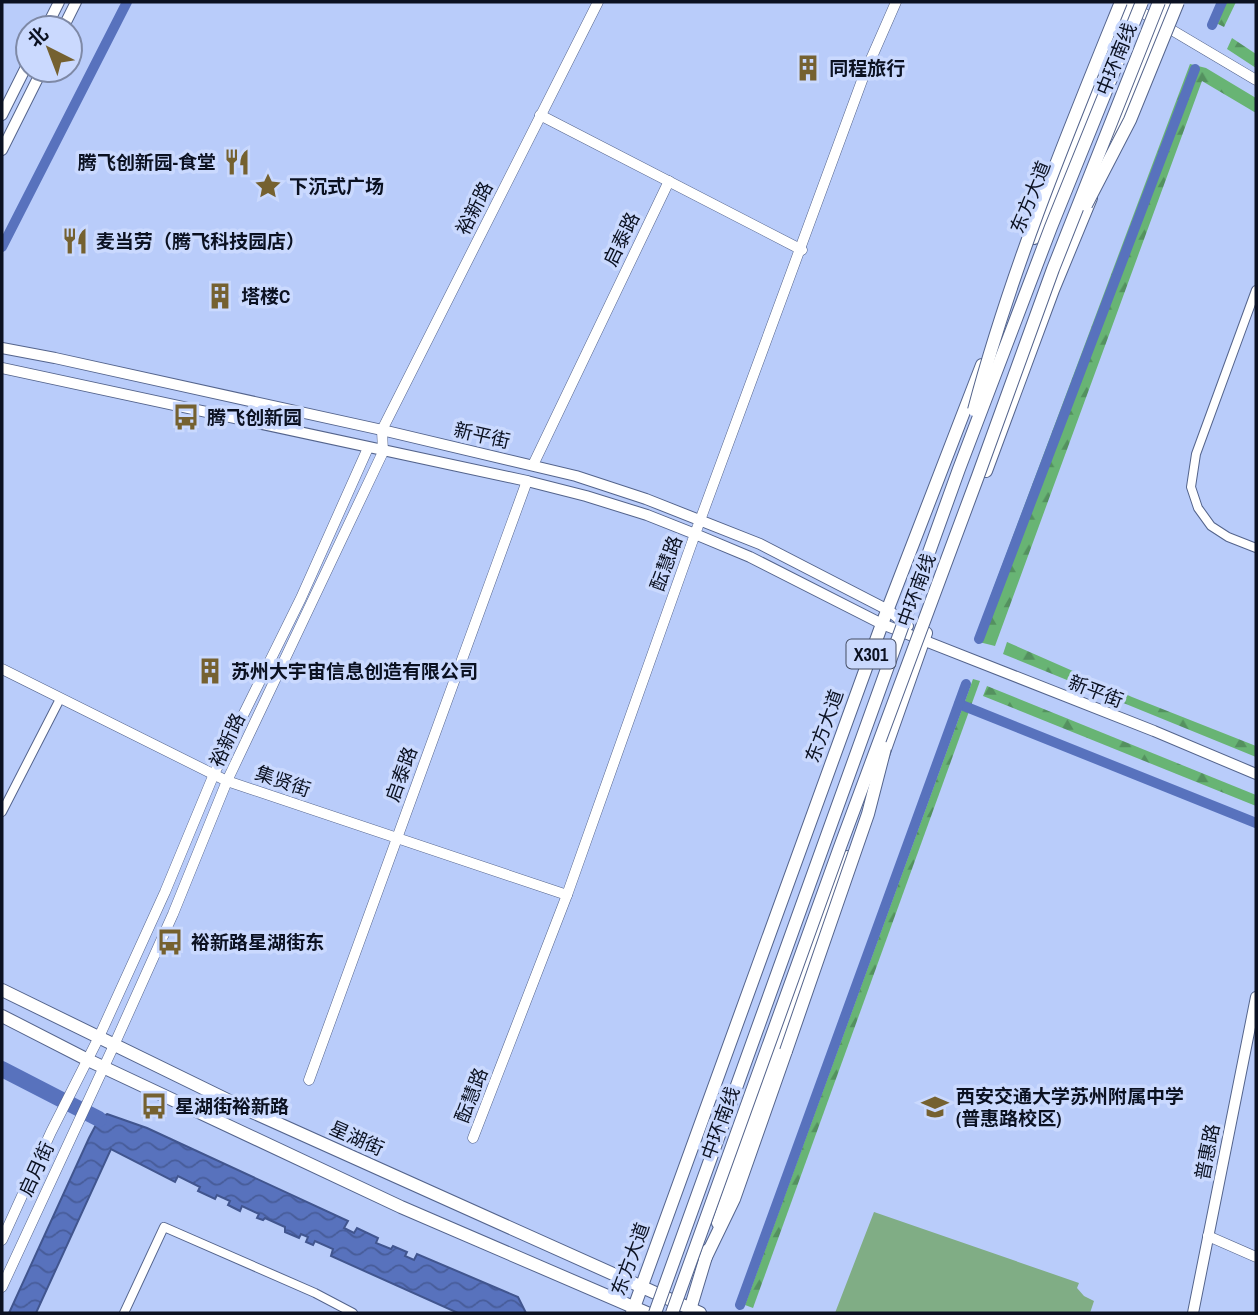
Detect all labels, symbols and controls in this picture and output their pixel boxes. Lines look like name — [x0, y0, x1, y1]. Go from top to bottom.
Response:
north arrow — [14, 14, 84, 84]
street label: 中环南线 — [1090, 19, 1142, 99]
text: 北 — [22, 20, 53, 52]
building icon: 同程旅行 — [793, 53, 823, 83]
place label: 同程旅行 — [829, 55, 905, 81]
restaurant icon: 腾飞创新园-食堂 — [222, 147, 252, 177]
place label: 腾飞创新园-食堂 — [78, 149, 216, 175]
street label: 东方大道 — [1004, 157, 1056, 237]
place icon: 下沉式广场 — [253, 171, 283, 201]
place label: 下沉式广场 — [289, 173, 384, 199]
street label: 裕新路 — [449, 177, 499, 239]
street label: 启泰路 — [597, 208, 645, 270]
restaurant icon: 麦当劳（腾飞科技园店） — [60, 226, 90, 256]
place label: 麦当劳（腾飞科技园店） — [96, 228, 305, 254]
building icon: 塔楼C — [205, 281, 235, 311]
place label: 塔楼C — [241, 283, 290, 309]
bus stop icon: 腾飞创新园 — [171, 402, 201, 432]
place label: 腾飞创新园 — [207, 404, 302, 430]
street label: 新平街 — [451, 416, 513, 454]
street label: 酝慧路 — [644, 532, 688, 594]
street label: 中环南线 — [891, 550, 941, 630]
road number: X301 — [846, 640, 896, 668]
building icon: 苏州大宇宙信息创造有限公司 — [195, 656, 225, 686]
place label: 苏州大宇宙信息创造有限公司 — [231, 658, 478, 684]
street label: 新平街 — [1065, 669, 1127, 713]
street label: 东方大道 — [799, 686, 849, 766]
street label: 裕新路 — [203, 709, 251, 771]
street label: 启泰路 — [379, 743, 423, 805]
street label: 集贤街 — [252, 759, 314, 803]
bus stop icon: 裕新路星湖街东 — [155, 927, 185, 957]
place label: 裕新路星湖街东 — [191, 929, 324, 955]
street label: 酝慧路 — [449, 1064, 493, 1126]
street label: 中环南线 — [695, 1083, 745, 1163]
place label: 西安交通大学苏州附属中学 (普惠路校区) — [956, 1083, 1184, 1131]
bus stop icon: 星湖街裕新路 — [139, 1091, 169, 1121]
school or university icon: 西安交通大学苏州附属中学 (普惠路校区) — [920, 1092, 950, 1122]
place label: 星湖街裕新路 — [175, 1093, 289, 1119]
street label: 星湖街 — [326, 1115, 388, 1161]
street label: 普惠路 — [1189, 1122, 1225, 1182]
street label: 启月街 — [12, 1138, 60, 1200]
street label: 东方大道 — [605, 1219, 655, 1299]

